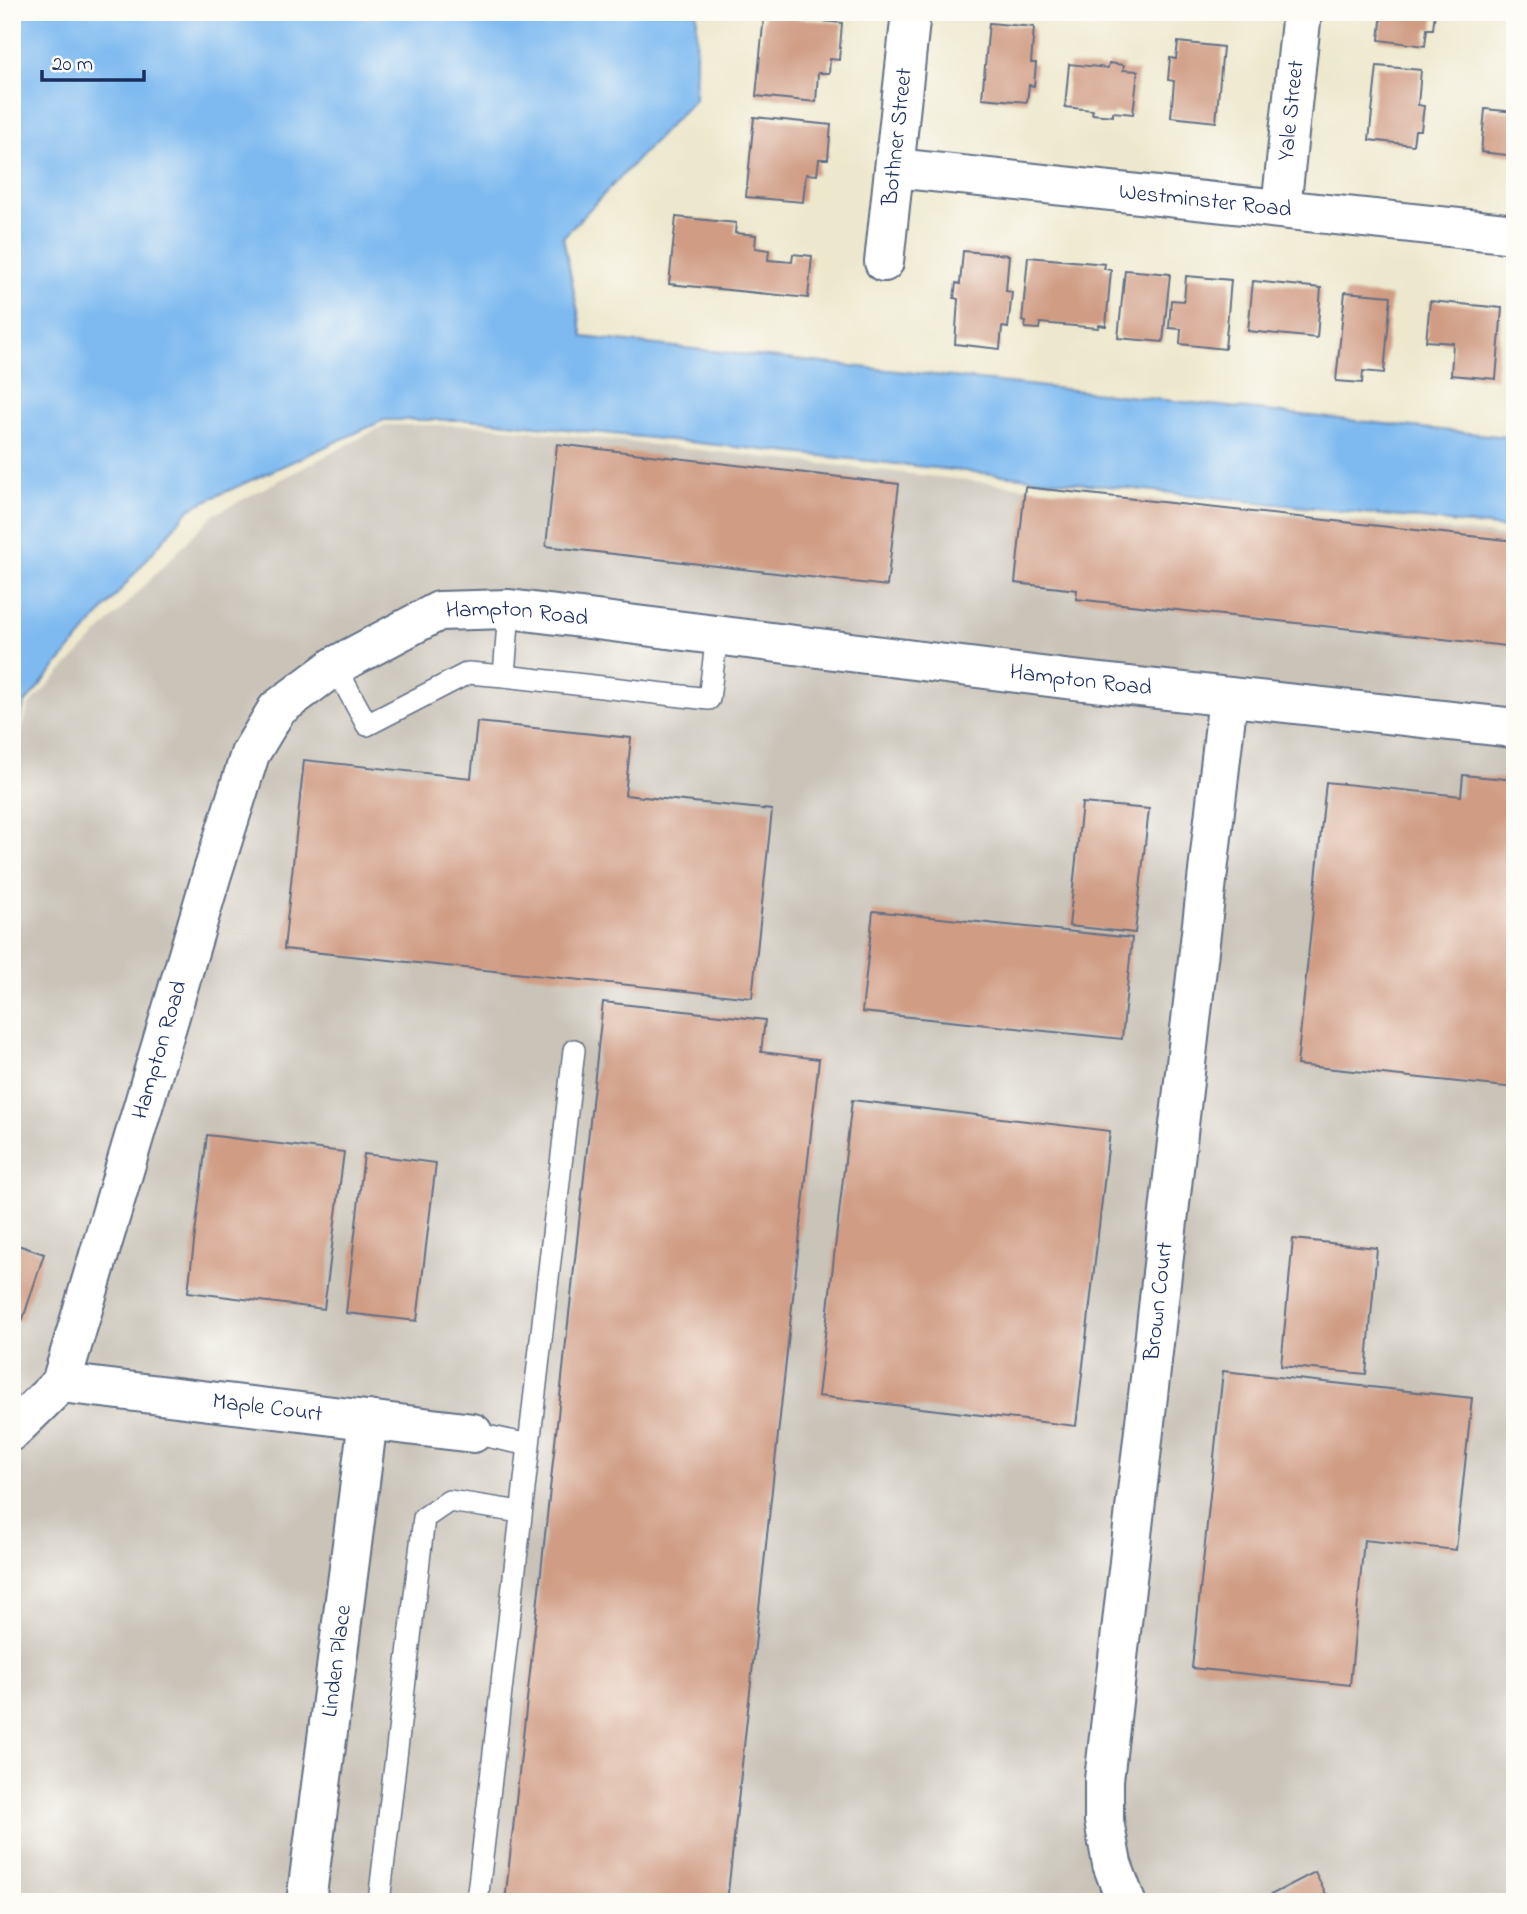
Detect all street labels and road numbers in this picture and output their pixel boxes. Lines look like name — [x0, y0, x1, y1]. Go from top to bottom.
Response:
street label: Yale Street — [1270, 58, 1313, 162]
street label: Bothner Street — [874, 66, 921, 208]
street label: Westminster Road — [1117, 175, 1293, 227]
street label: Hampton Road — [445, 592, 590, 635]
street label: Hampton Road — [1008, 656, 1154, 705]
street label: Hampton Road — [124, 977, 196, 1123]
street label: Brown Court — [1136, 1240, 1182, 1364]
street label: Maple Court — [211, 1385, 325, 1431]
street label: Linden Place — [313, 1602, 361, 1719]

